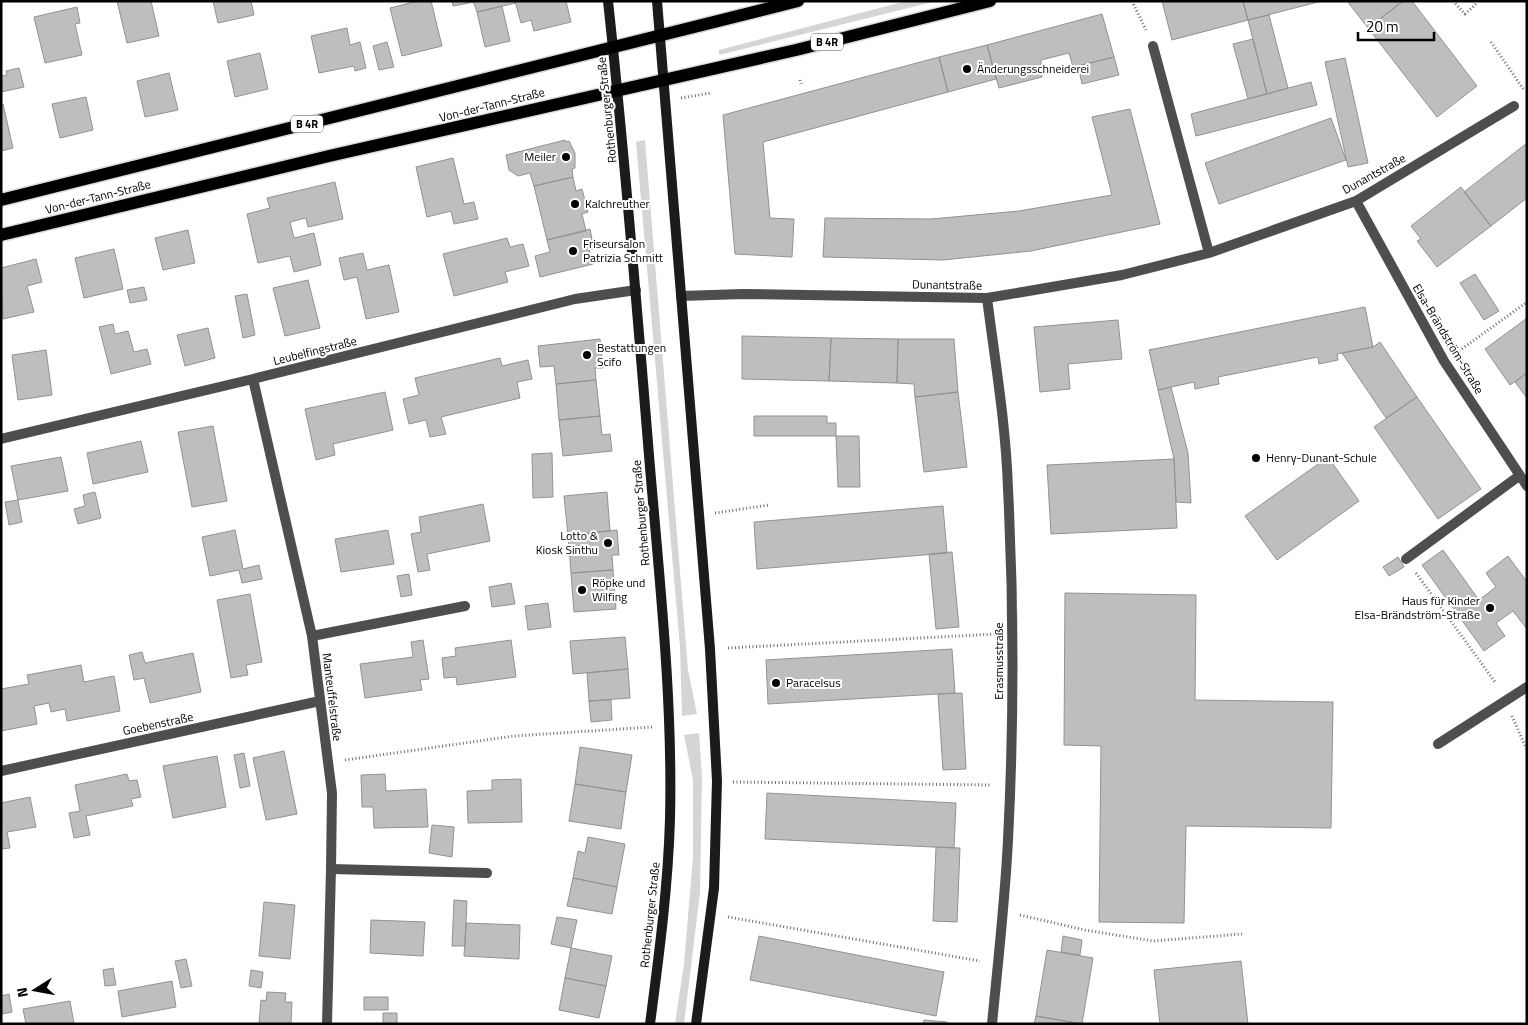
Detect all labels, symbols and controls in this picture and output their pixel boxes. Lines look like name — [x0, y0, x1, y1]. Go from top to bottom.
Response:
scale bar — [1358, 10, 1434, 42]
text: 20 m — [1366, 15, 1399, 38]
road number: B 4R — [811, 34, 843, 51]
street label: Rothenburger Straße — [592, 56, 622, 164]
place label: Änderungsschneiderei — [977, 59, 1089, 78]
marker: Änderungsschneiderei — [961, 63, 973, 75]
street label: Von-der-Tann-Straße — [437, 82, 547, 127]
road number: B 4R — [291, 116, 323, 132]
place label: Meiler — [524, 147, 556, 166]
street label: Dunantstraße — [1338, 148, 1409, 199]
marker: Meiler — [560, 151, 572, 163]
street label: Von-der-Tann-Straße — [43, 174, 153, 219]
place label: Kalchreuther — [585, 194, 650, 213]
marker: Kalchreuther — [569, 198, 581, 210]
place label: Friseursalon Patrizia Schmitt — [583, 234, 664, 267]
marker: Friseursalon Patrizia Schmitt — [567, 245, 579, 257]
street label: Dunantstraße — [912, 274, 982, 295]
street label: Elsa-Brändström-Straße — [1408, 280, 1489, 397]
street label: Leubelfingstraße — [271, 331, 359, 370]
place label: Bestattungen Scifo — [597, 338, 666, 371]
marker: Bestattungen Scifo — [581, 349, 593, 361]
place label: Henry-Dunant-Schule — [1266, 448, 1377, 467]
marker: Henry-Dunant-Schule — [1250, 452, 1262, 464]
street label: Rothenburger Straße — [626, 459, 655, 567]
place label: Lotto & Kiosk Sinthu — [536, 526, 599, 559]
marker: Lotto & Kiosk Sinthu — [602, 537, 614, 549]
place label: Röpke und Wilfing — [592, 573, 645, 606]
marker: Röpke und Wilfing — [576, 584, 588, 596]
place label: Haus für Kinder Elsa-Brändström-Straße — [1355, 591, 1480, 624]
marker: Haus für Kinder Elsa-Brändström-Straße — [1484, 602, 1496, 614]
street label: Erasmusstraße — [989, 622, 1008, 700]
street label: Manteuffelstraße — [318, 652, 347, 742]
place label: Paracelsus — [786, 673, 841, 692]
marker: Paracelsus — [770, 677, 782, 689]
street label: Goebenstraße — [121, 707, 195, 740]
street label: Rothenburger Straße — [635, 861, 665, 969]
north arrow — [10, 965, 60, 1015]
text: N — [11, 986, 33, 999]

